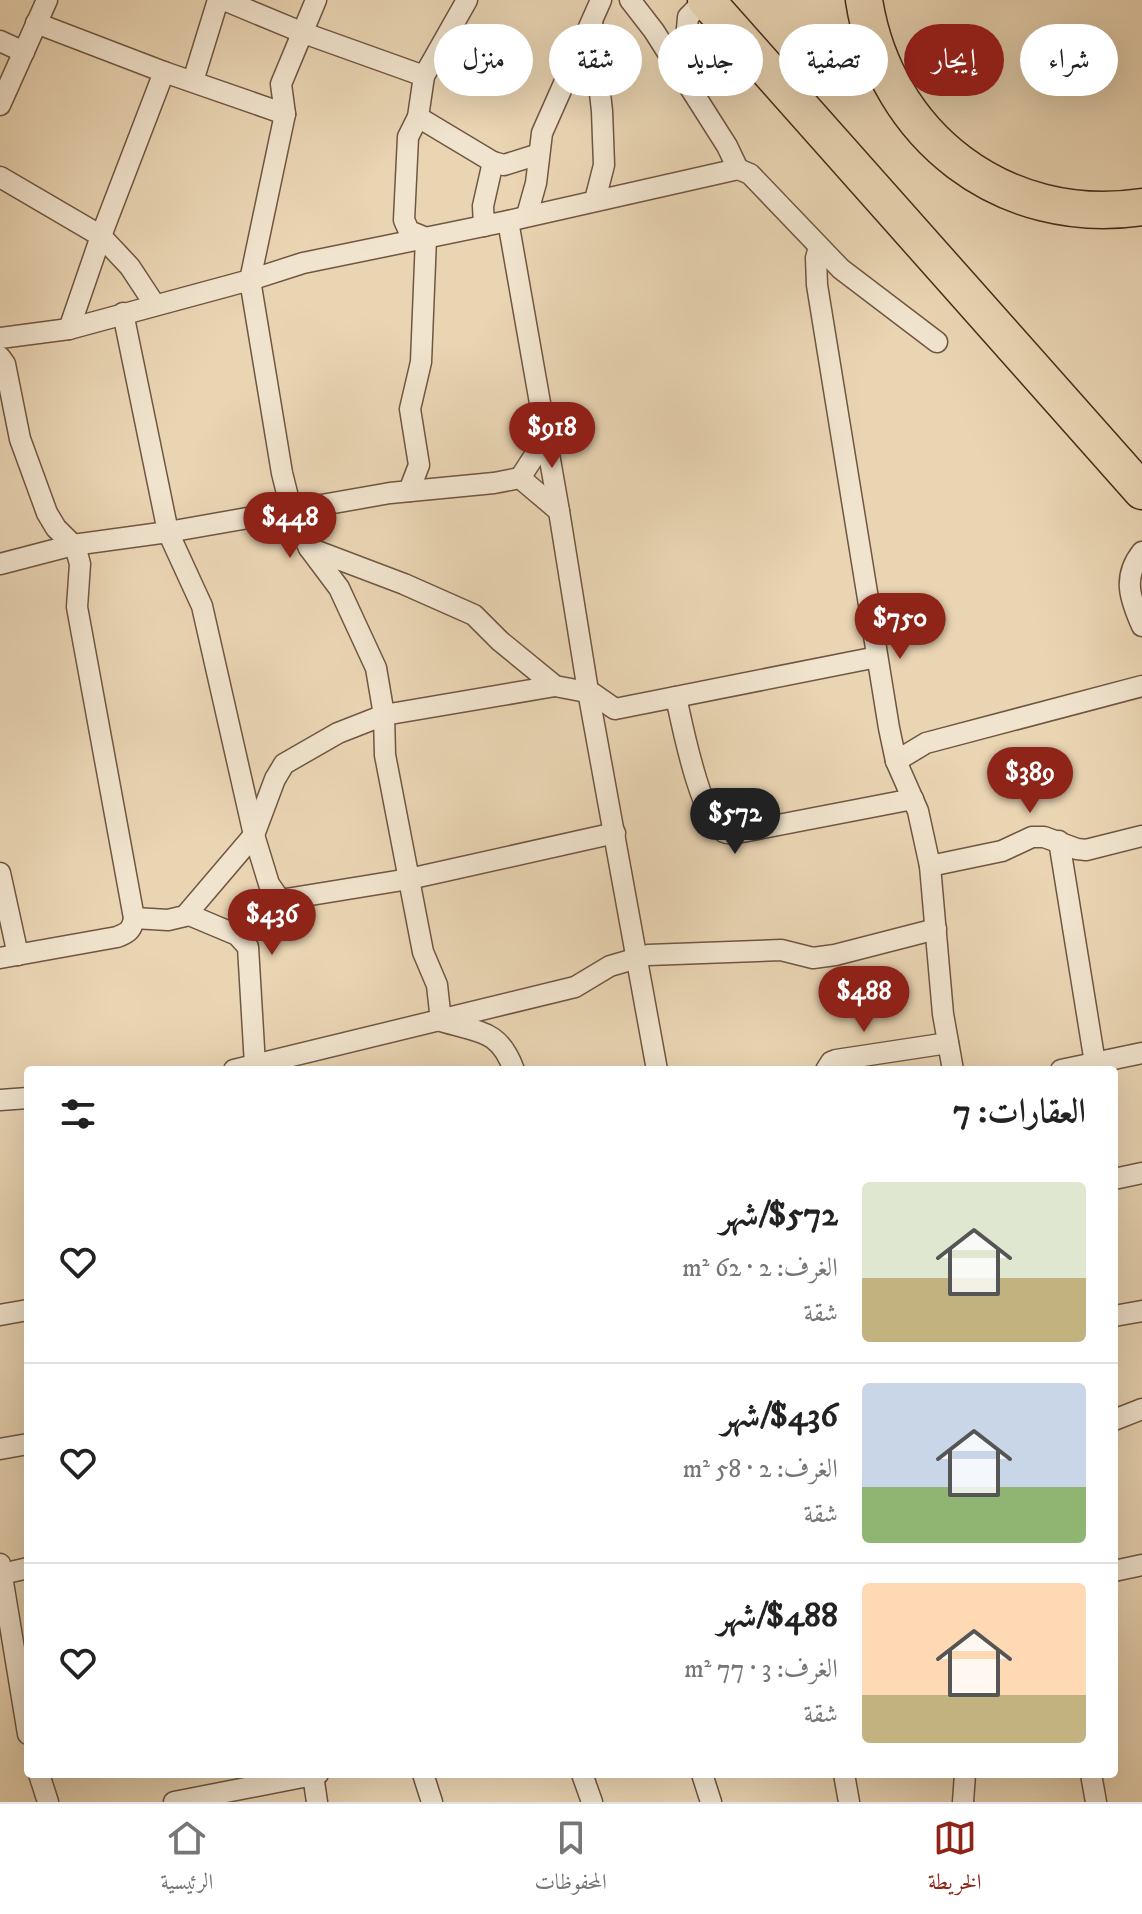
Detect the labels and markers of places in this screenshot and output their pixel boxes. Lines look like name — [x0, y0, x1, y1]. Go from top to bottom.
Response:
pin: $918 — [505, 402, 599, 470]
pin: $448 — [243, 492, 337, 560]
pin: $750 — [853, 593, 947, 661]
pin: $389 — [983, 747, 1077, 815]
pin: $572 — [688, 788, 782, 856]
pin: $436 — [225, 889, 319, 957]
pin: $488 — [817, 966, 911, 1034]

